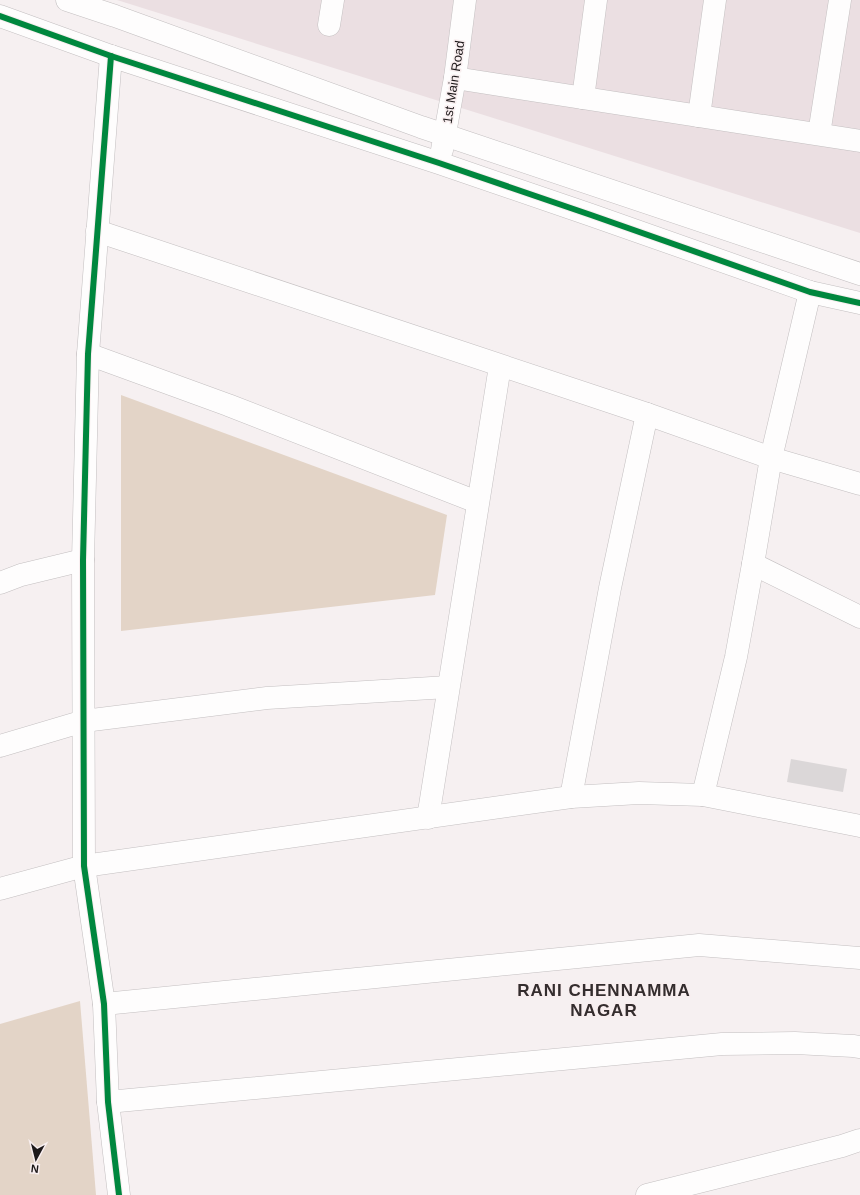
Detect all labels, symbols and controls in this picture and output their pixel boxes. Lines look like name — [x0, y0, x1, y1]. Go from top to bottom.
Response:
street label: 1st Main Road — [440, 40, 467, 125]
district label: RANI CHENNAMMA NAGAR — [517, 981, 691, 1020]
north arrow — [16, 1139, 56, 1179]
text: N — [30, 1162, 39, 1175]

